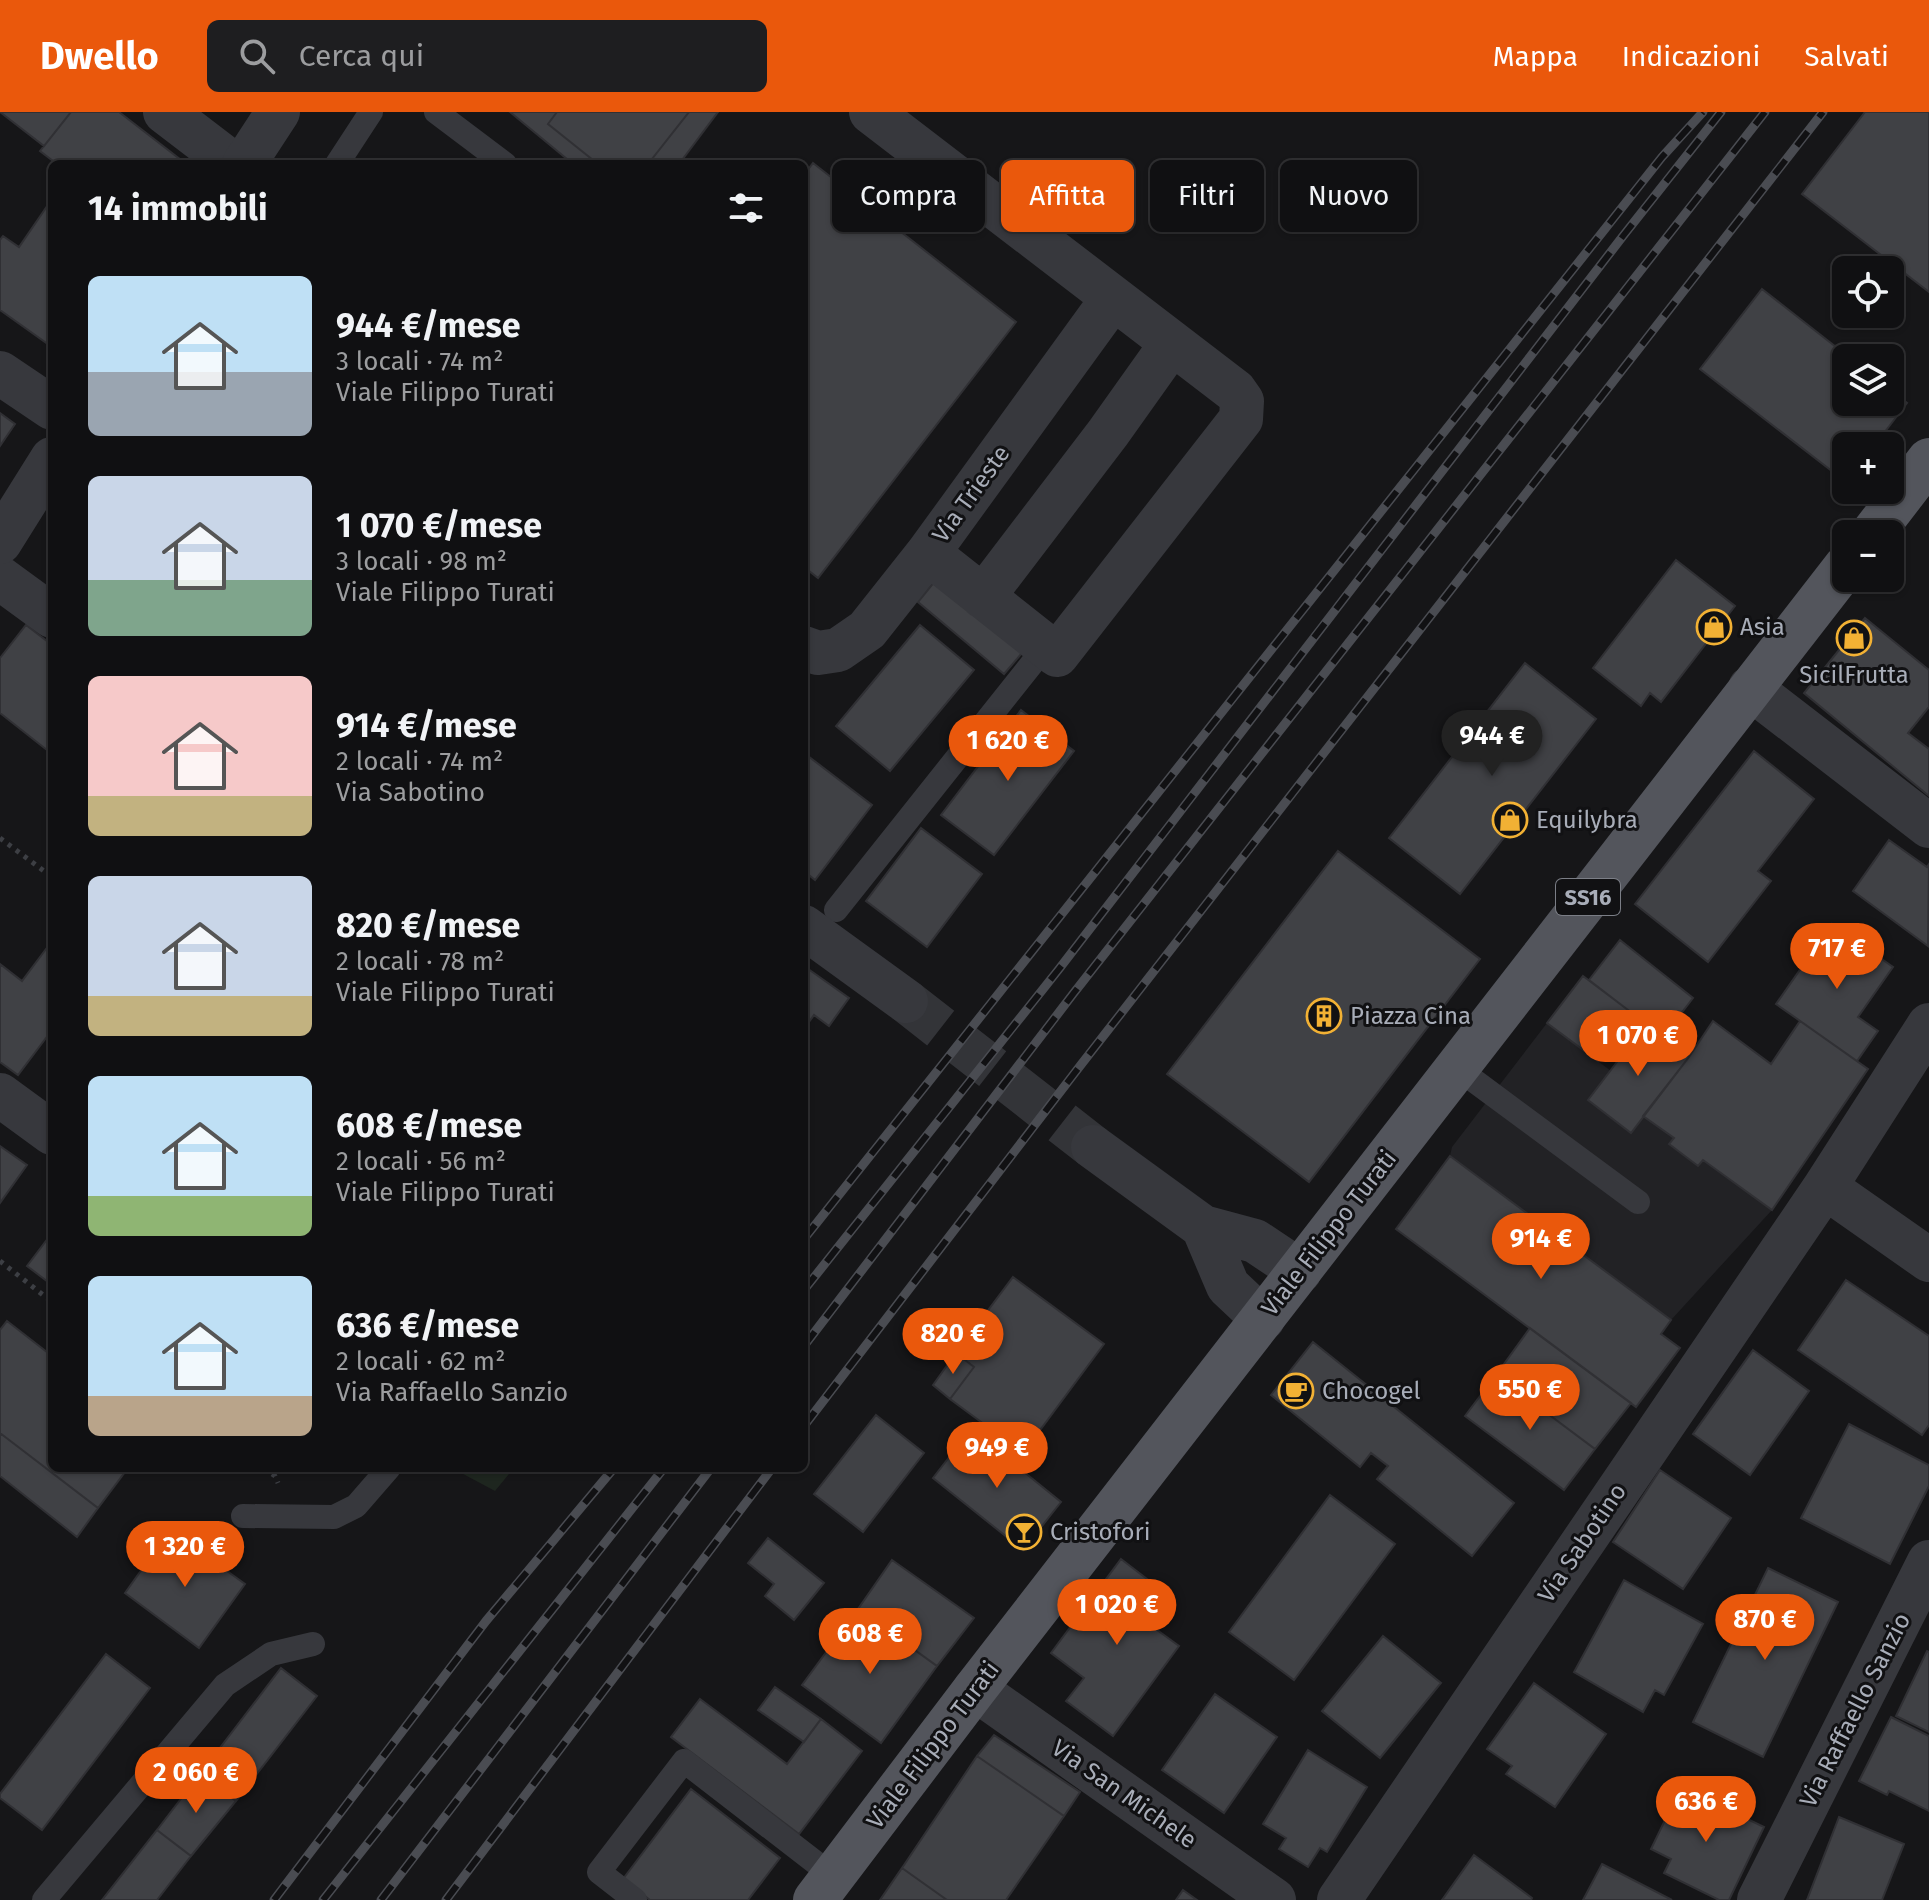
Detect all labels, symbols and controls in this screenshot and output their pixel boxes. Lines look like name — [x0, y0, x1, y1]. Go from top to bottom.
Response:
search box — [207, 20, 767, 92]
text: Dwello — [40, 33, 159, 79]
icon: search — [235, 34, 279, 78]
text: Cerca qui — [299, 38, 424, 74]
text: Mappa — [1493, 40, 1578, 73]
text: Indicazioni — [1622, 40, 1760, 73]
text: Salvati — [1804, 40, 1889, 73]
chip: Compra — [832, 160, 985, 232]
chip: Affitta — [1001, 160, 1134, 232]
chip: Filtri — [1150, 160, 1264, 232]
chip: Nuovo — [1280, 160, 1417, 232]
icon: filters — [724, 186, 768, 230]
text: 14 immobili — [88, 188, 268, 229]
map controls — [1832, 256, 1904, 592]
button: locate — [1832, 256, 1904, 328]
text: 944 €/mese — [336, 305, 521, 346]
icon: home — [152, 308, 248, 404]
button: layers — [1832, 344, 1904, 416]
text: 3 locali · 74 m² — [336, 346, 503, 377]
text: Viale Filippo Turati — [336, 377, 555, 408]
button: + — [1832, 432, 1904, 504]
street label: Via Trieste — [926, 440, 1016, 548]
text: 1 070 €/mese — [336, 505, 542, 546]
icon: home — [152, 508, 248, 604]
button: − — [1832, 520, 1904, 592]
text: 3 locali · 98 m² — [336, 546, 507, 577]
text: Viale Filippo Turati — [336, 577, 555, 608]
shop icon: Asia — [1695, 608, 1733, 646]
place label: Asia — [1740, 613, 1785, 641]
shop icon: SicilFrutta — [1835, 619, 1873, 657]
place label: SicilFrutta — [1799, 661, 1909, 689]
text: 914 €/mese — [336, 705, 517, 746]
icon: home — [152, 708, 248, 804]
pin: 944 € — [1436, 710, 1548, 778]
pin: 1 620 € — [934, 715, 1082, 783]
text: 944 € — [1459, 720, 1525, 751]
text: 1 620 € — [967, 725, 1049, 756]
text: 2 locali · 74 m² — [336, 746, 503, 777]
text: Via Sabotino — [336, 777, 485, 808]
shop icon: Equilybra — [1491, 801, 1529, 839]
place label: Equilybra — [1536, 806, 1638, 834]
road number: SS16 — [1556, 879, 1620, 915]
text: 820 €/mese — [336, 905, 520, 946]
icon: home — [152, 908, 248, 1004]
pin: 717 € — [1781, 923, 1893, 991]
text: 717 € — [1808, 933, 1866, 964]
text: 2 locali · 78 m² — [336, 946, 504, 977]
text: Viale Filippo Turati — [336, 977, 555, 1008]
building icon: Piazza Cina — [1305, 997, 1343, 1035]
place label: Piazza Cina — [1350, 1002, 1471, 1030]
pin: 1 070 € — [1564, 1010, 1712, 1078]
text: 1 070 € — [1597, 1020, 1679, 1051]
text: 608 €/mese — [336, 1105, 522, 1146]
icon: home — [152, 1108, 248, 1204]
street label: Viale Filippo Turati — [1256, 1145, 1402, 1321]
text: 2 locali · 56 m² — [336, 1146, 506, 1177]
text: Viale Filippo Turati — [336, 1177, 555, 1208]
pin: 914 € — [1485, 1213, 1597, 1281]
text: 914 € — [1510, 1223, 1572, 1254]
text: 636 €/mese — [336, 1305, 519, 1346]
icon: home — [152, 1308, 248, 1404]
pin: 820 € — [897, 1308, 1009, 1376]
text: 820 € — [920, 1318, 986, 1349]
text: 2 locali · 62 m² — [336, 1346, 505, 1377]
pin: 550 € — [1474, 1364, 1586, 1432]
cafe icon: Chocogel — [1277, 1372, 1315, 1410]
text: 550 € — [1498, 1374, 1562, 1405]
text: Via Raffaello Sanzio — [336, 1377, 568, 1408]
place label: Chocogel — [1322, 1377, 1421, 1405]
pin: 949 € — [941, 1422, 1053, 1490]
text: 949 € — [965, 1432, 1029, 1463]
street label: Via Sabotino — [1532, 1478, 1632, 1608]
bar icon: Cristofori — [1005, 1513, 1043, 1551]
place label: Cristofori — [1050, 1518, 1151, 1546]
pin: 1 320 € — [111, 1521, 259, 1589]
text: 1 320 € — [144, 1531, 226, 1562]
pin: 1 020 € — [1043, 1579, 1191, 1647]
text: 1 020 € — [1075, 1589, 1159, 1620]
pin: 870 € — [1709, 1594, 1821, 1662]
text: 870 € — [1733, 1604, 1797, 1635]
pin: 608 € — [814, 1608, 926, 1676]
street label: Via Raffaello Sanzio — [1794, 1608, 1916, 1812]
text: 608 € — [837, 1618, 903, 1649]
street label: Viale Filippo Turati — [861, 1656, 1005, 1834]
street label: Via San Michele — [1046, 1734, 1202, 1854]
pin: 2 060 € — [122, 1747, 270, 1815]
text: 2 060 € — [153, 1757, 239, 1788]
pin: 636 € — [1650, 1776, 1762, 1844]
text: 636 € — [1674, 1786, 1738, 1817]

